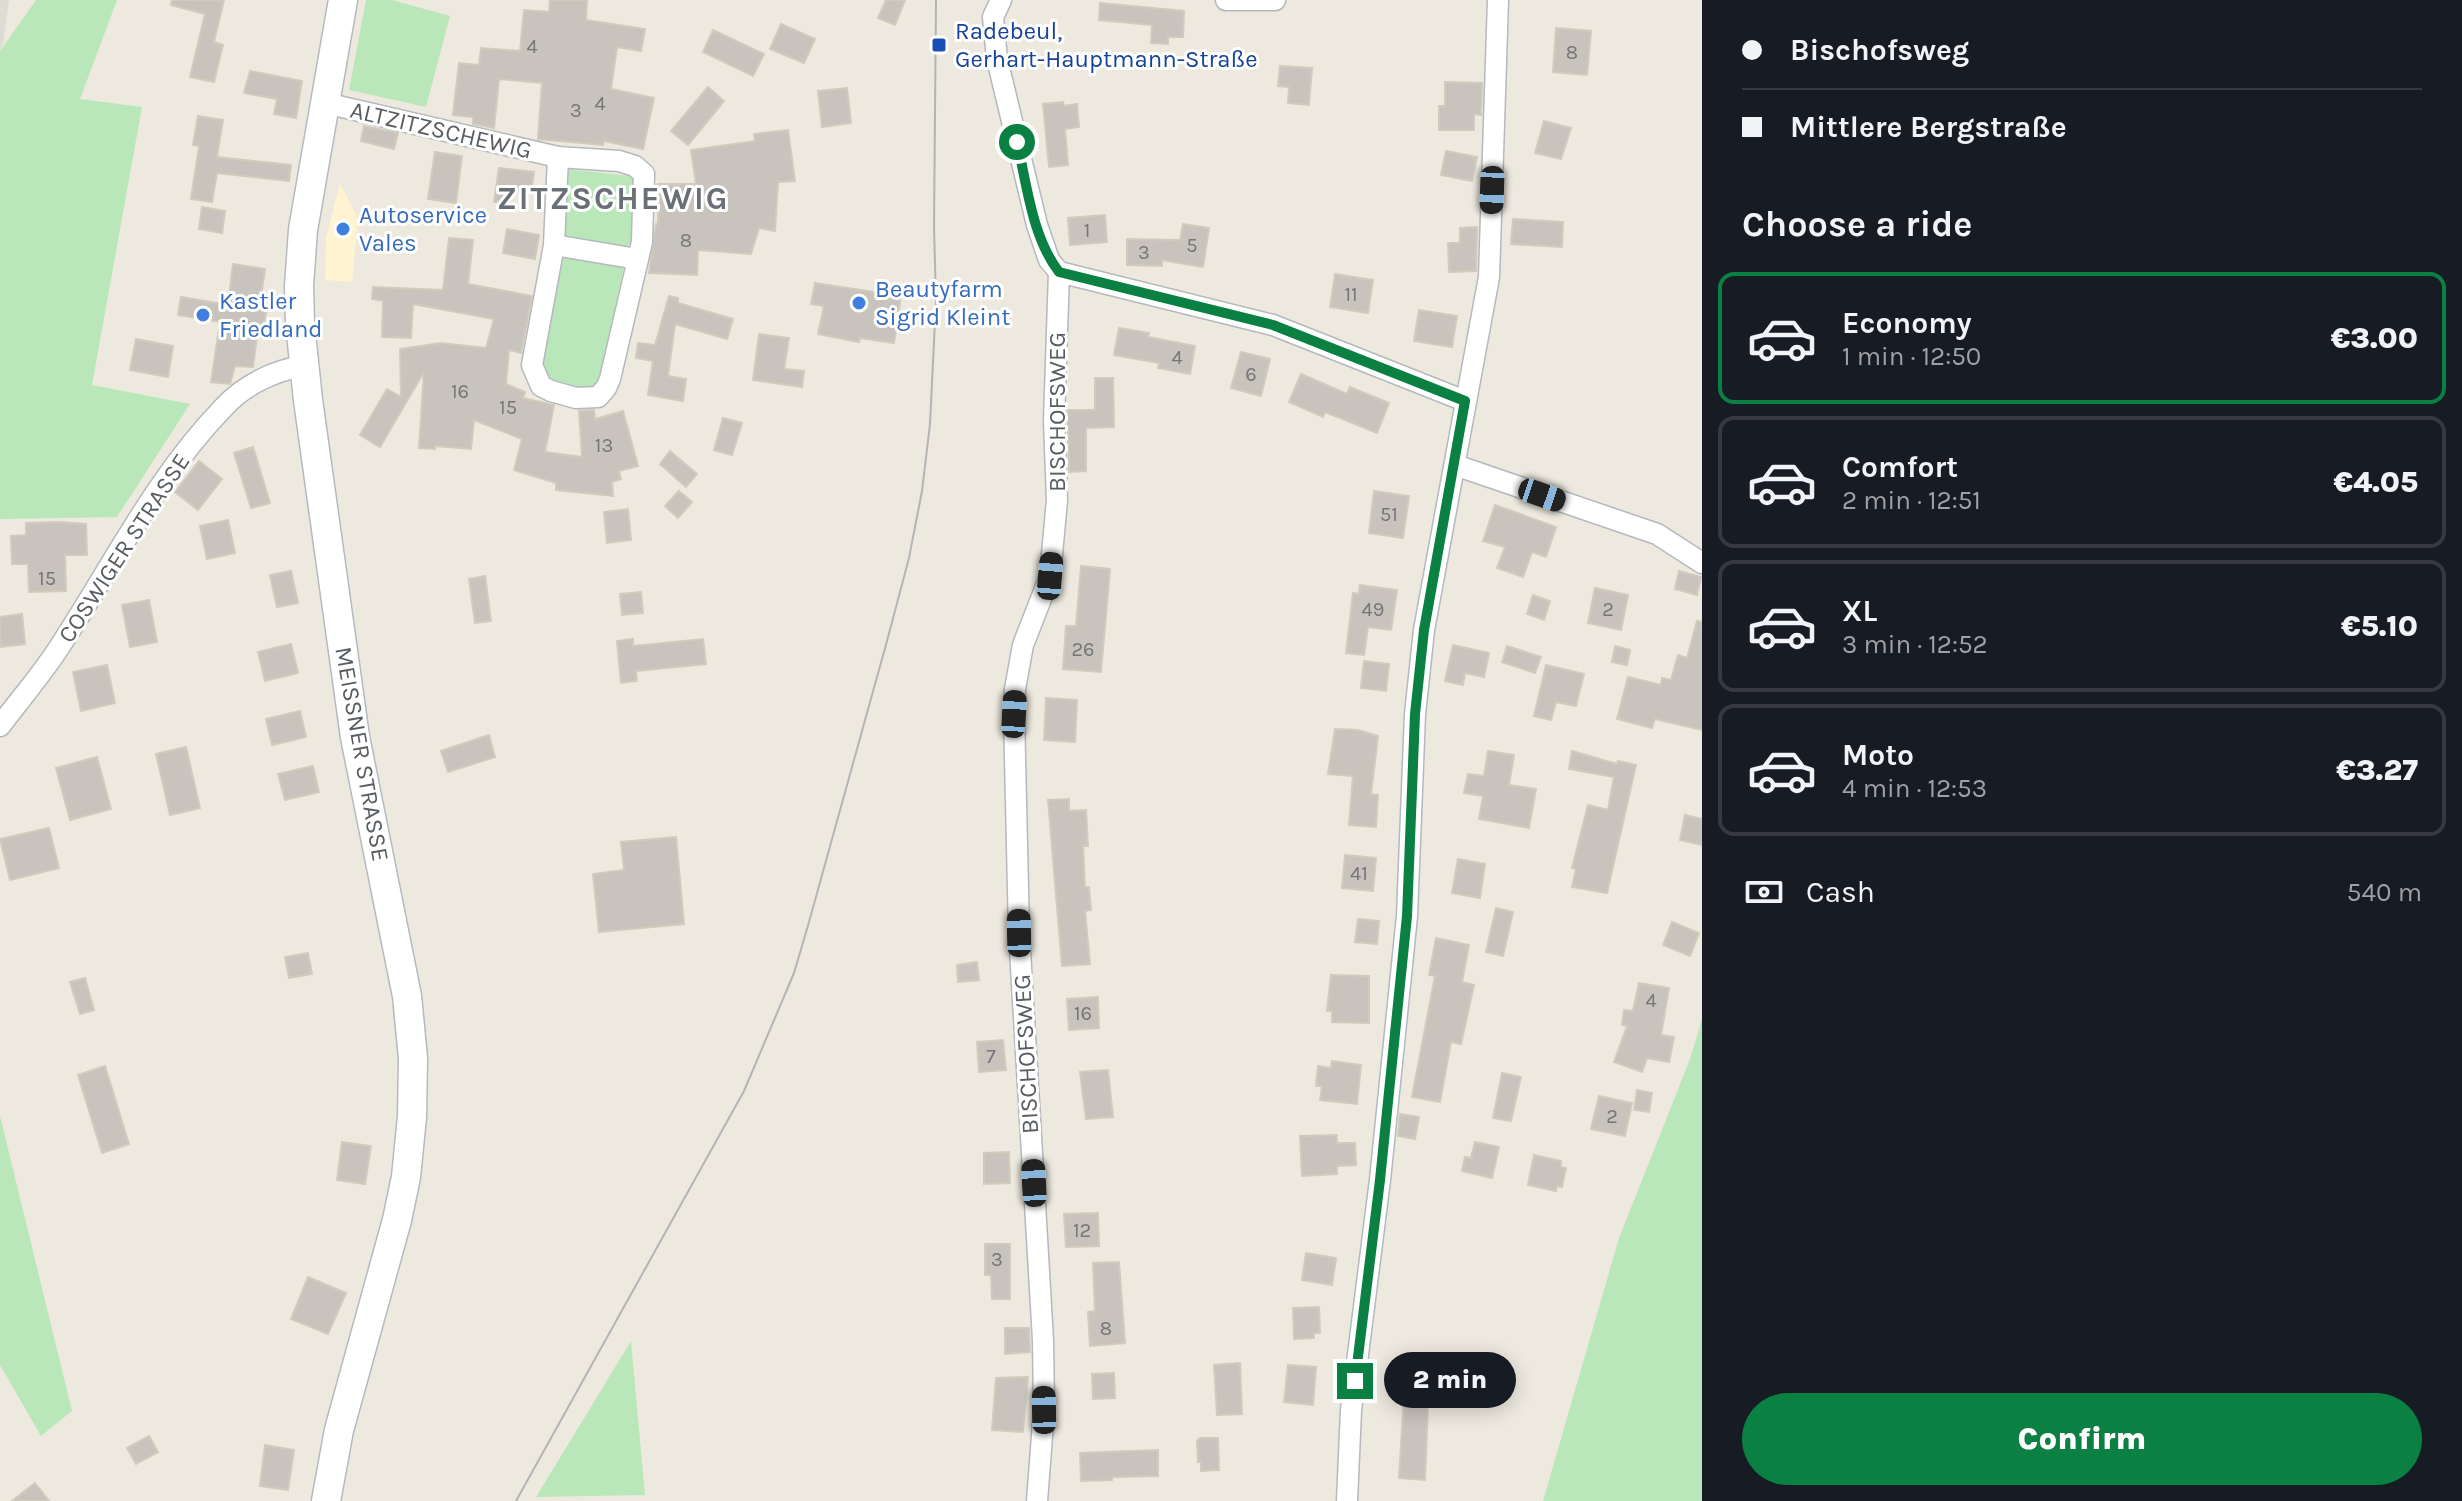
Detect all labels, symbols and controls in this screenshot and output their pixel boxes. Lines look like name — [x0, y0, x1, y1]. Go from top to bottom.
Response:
place label: Radebeul, Gerhart-Hauptmann-Straße — [955, 17, 1258, 73]
text: Bischofsweg — [1790, 32, 1969, 68]
house number: 4 — [526, 35, 538, 58]
marker: Radebeul, Gerhart-Hauptmann-Straße — [930, 36, 948, 54]
house number: 8 — [1566, 41, 1578, 64]
house number: 4 — [594, 92, 606, 115]
street label: ALTZITZSCHEWIG — [348, 96, 534, 164]
house number: 3 — [570, 99, 582, 122]
text: Mittlere Bergstraße — [1790, 109, 2067, 145]
route start — [999, 124, 1035, 160]
car — [1479, 166, 1505, 214]
district label: ZITZSCHEWIG — [497, 180, 729, 217]
place label: Autoservice Vales — [359, 201, 487, 257]
text: Choose a ride — [1742, 203, 1972, 245]
house number: 1 — [1084, 219, 1090, 242]
marker: Autoservice Vales — [334, 220, 352, 238]
house number: 8 — [680, 229, 692, 252]
house number: 5 — [1186, 234, 1198, 257]
house number: 3 — [1138, 241, 1150, 264]
place label: Beautyfarm Sigrid Kleint — [875, 275, 1010, 331]
house number: 11 — [1344, 283, 1358, 306]
place label: Kastler Friedland — [219, 287, 323, 343]
marker: Beautyfarm Sigrid Kleint — [850, 294, 868, 312]
icon: car — [1746, 302, 1818, 374]
text: Economy — [1842, 305, 1972, 341]
marker: Kastler Friedland — [194, 306, 212, 324]
text: €3.00 — [2331, 320, 2418, 356]
street label: BISCHOFSWEG — [1043, 332, 1071, 492]
text: 1 min · 12:50 — [1842, 341, 1981, 372]
house number: 4 — [1171, 346, 1183, 369]
house number: 6 — [1245, 363, 1257, 386]
house number: 16 — [451, 380, 469, 403]
house number: 15 — [499, 396, 517, 419]
house number: 13 — [595, 434, 613, 457]
icon: car — [1746, 446, 1818, 518]
street label: COSWIGER STRASSE — [52, 448, 196, 648]
text: Comfort — [1842, 449, 1958, 485]
text: €4.05 — [2334, 464, 2418, 500]
car — [1515, 476, 1569, 514]
text: 2 min · 12:51 — [1842, 485, 1981, 516]
house number: 51 — [1380, 503, 1398, 526]
car — [1036, 551, 1064, 601]
house number: 15 — [38, 567, 56, 590]
icon: car — [1746, 590, 1818, 662]
text: XL — [1842, 593, 1877, 629]
house number: 49 — [1362, 598, 1384, 621]
house number: 2 — [1602, 598, 1614, 621]
text: €5.10 — [2341, 608, 2418, 644]
text: 3 min · 12:52 — [1842, 629, 1988, 660]
house number: 26 — [1071, 638, 1095, 661]
street label: MEISSNER STRASSE — [329, 645, 395, 863]
car — [1001, 689, 1027, 739]
icon: car — [1746, 734, 1818, 806]
text: Moto — [1842, 737, 1914, 773]
text: €3.27 — [2336, 752, 2418, 788]
text: 4 min · 12:53 — [1842, 773, 1987, 804]
house number: 41 — [1350, 862, 1368, 885]
icon: cash — [1742, 870, 1786, 914]
text: Cash — [1806, 874, 1875, 910]
text: 540 m — [2347, 877, 2422, 908]
car — [1007, 909, 1031, 957]
street label: BISCHOFSWEG — [1008, 973, 1044, 1135]
house number: 4 — [1645, 989, 1657, 1012]
house number: 16 — [1074, 1002, 1092, 1025]
house number: 7 — [986, 1045, 996, 1068]
house number: 2 — [1606, 1105, 1618, 1128]
car — [1021, 1158, 1047, 1208]
house number: 12 — [1073, 1219, 1091, 1242]
house number: 3 — [991, 1248, 1003, 1271]
house number: 8 — [1100, 1317, 1112, 1340]
callout: 2 min — [1383, 1353, 1515, 1409]
route end — [1337, 1363, 1373, 1399]
text: 2 min — [1413, 1364, 1487, 1395]
car — [1032, 1386, 1056, 1434]
button: Confirm — [1742, 1393, 2422, 1485]

